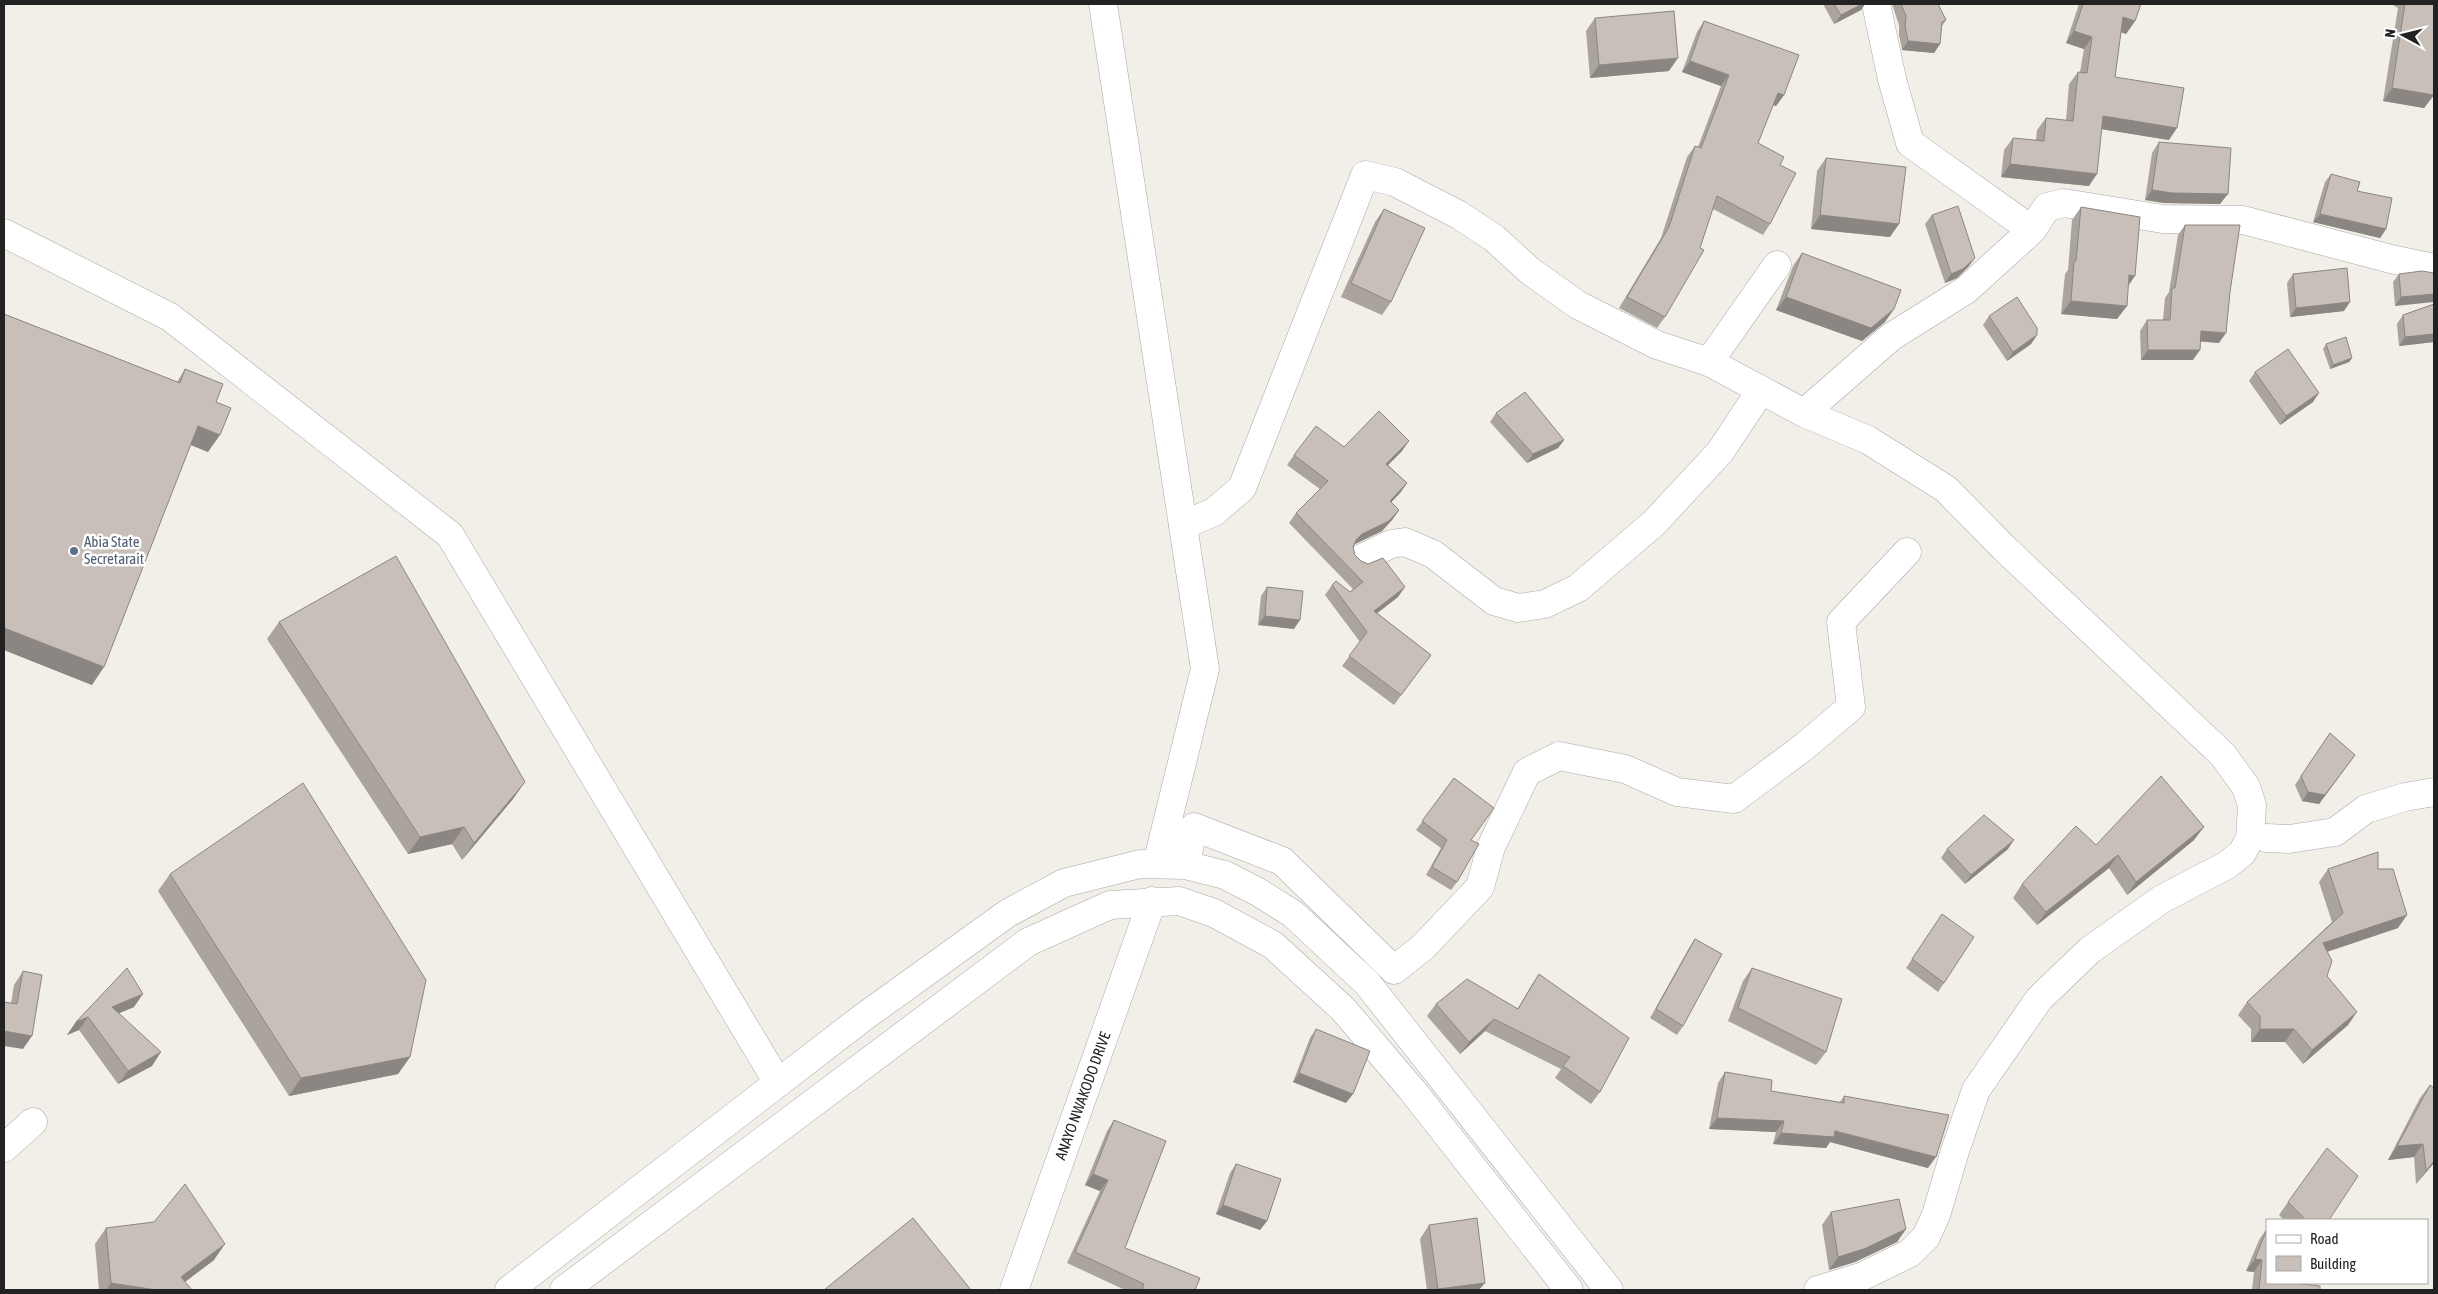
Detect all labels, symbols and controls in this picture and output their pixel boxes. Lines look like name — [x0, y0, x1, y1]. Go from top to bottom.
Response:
north arrow — [2378, 10, 2428, 60]
text: N — [2382, 28, 2399, 38]
place label: Abia State Secretarait — [84, 533, 144, 567]
marker: Abia State Secretarait — [68, 545, 80, 557]
street label: ANAYO NWAKODO DRIVE — [1051, 1029, 1114, 1162]
legend — [2266, 1219, 2428, 1284]
text: Road — [2310, 1230, 2339, 1247]
text: Building — [2310, 1255, 2356, 1272]

